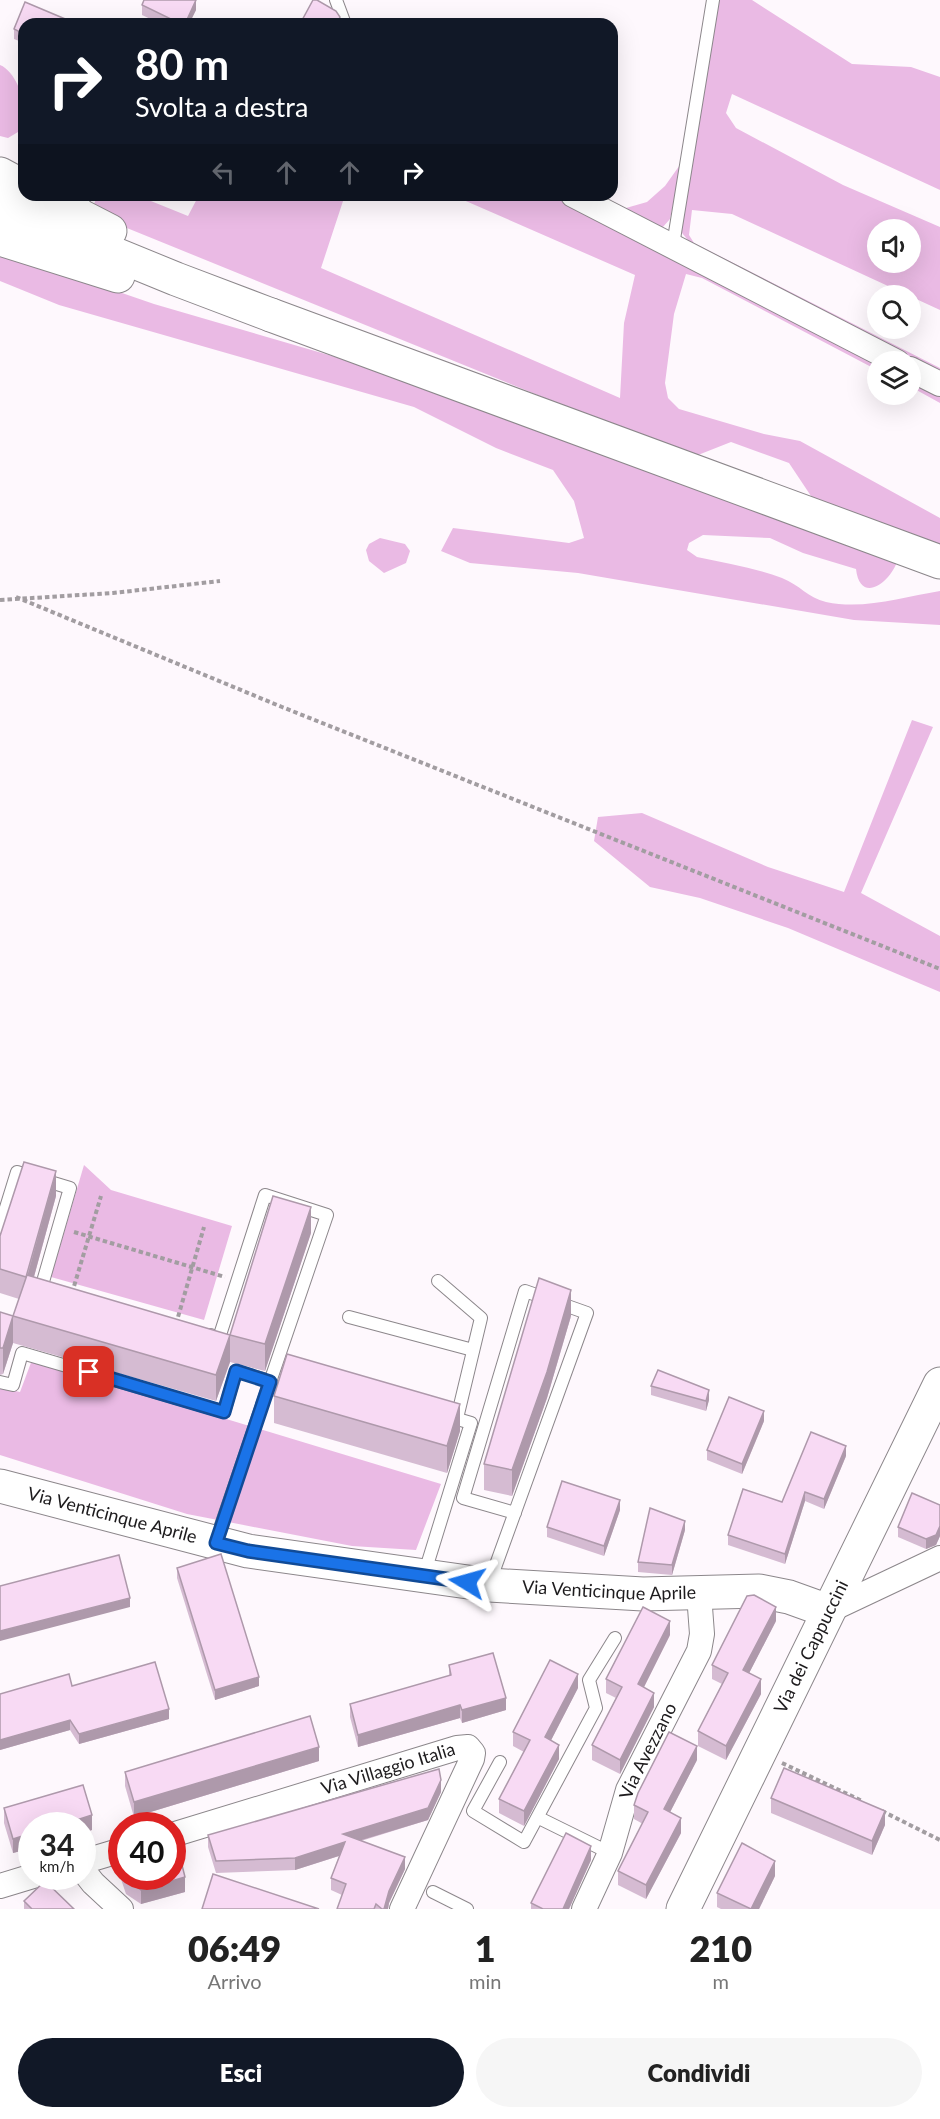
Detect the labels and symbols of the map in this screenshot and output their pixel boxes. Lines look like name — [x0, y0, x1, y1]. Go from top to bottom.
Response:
pin — [63, 1346, 114, 1397]
street label: Via Venticinque Aprile — [25, 1482, 200, 1547]
position arrow — [435, 1550, 499, 1614]
street label: Via Venticinque Aprile — [521, 1575, 696, 1604]
street label: Via dei Cappuccini — [769, 1576, 852, 1717]
street label: Via Avezzano — [614, 1699, 681, 1801]
street label: Via Villaggio Italia — [318, 1737, 458, 1799]
speed limit sign: 40 — [108, 1812, 186, 1890]

